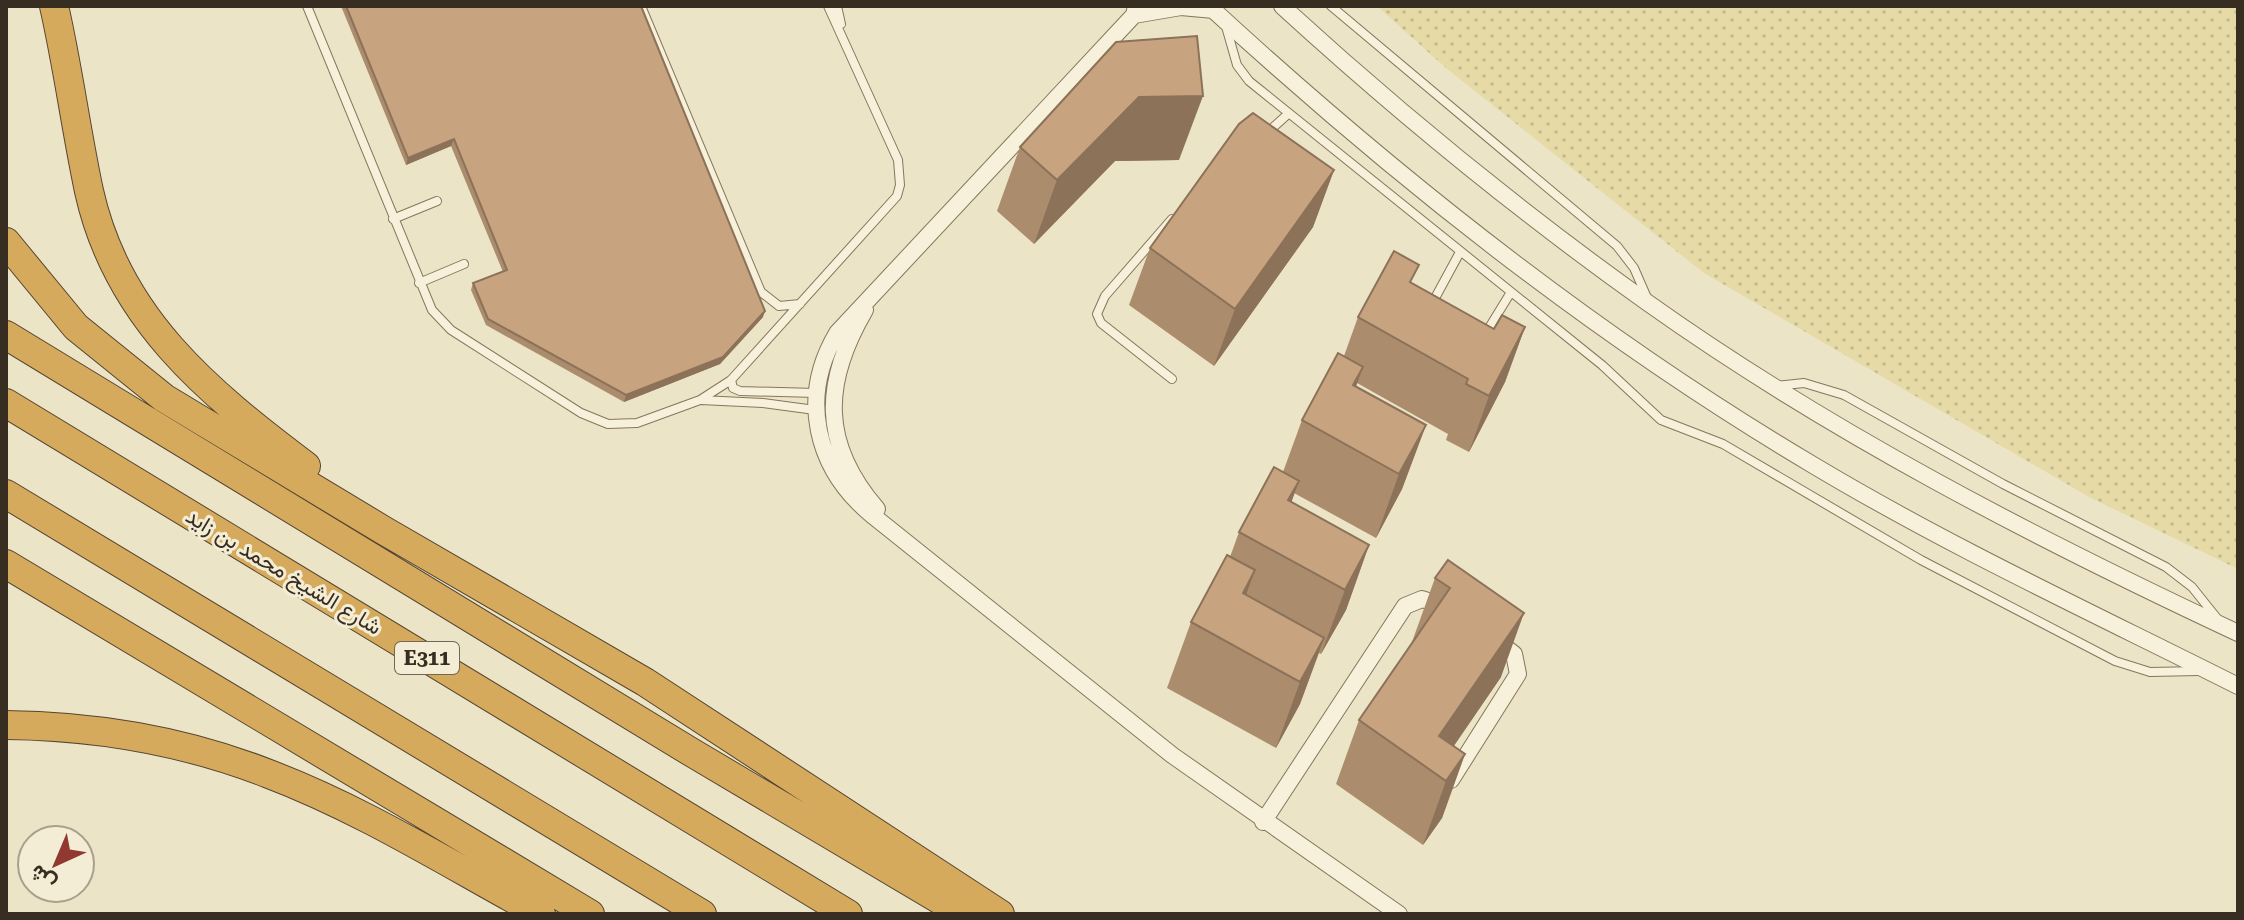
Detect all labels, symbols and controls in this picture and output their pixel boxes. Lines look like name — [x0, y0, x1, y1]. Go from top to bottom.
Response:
street label: شارع الشيخ محمد بن زايد — [180, 503, 386, 642]
road number: E311 — [395, 642, 459, 674]
north arrow — [16, 824, 96, 904]
text: ش — [24, 859, 61, 896]

